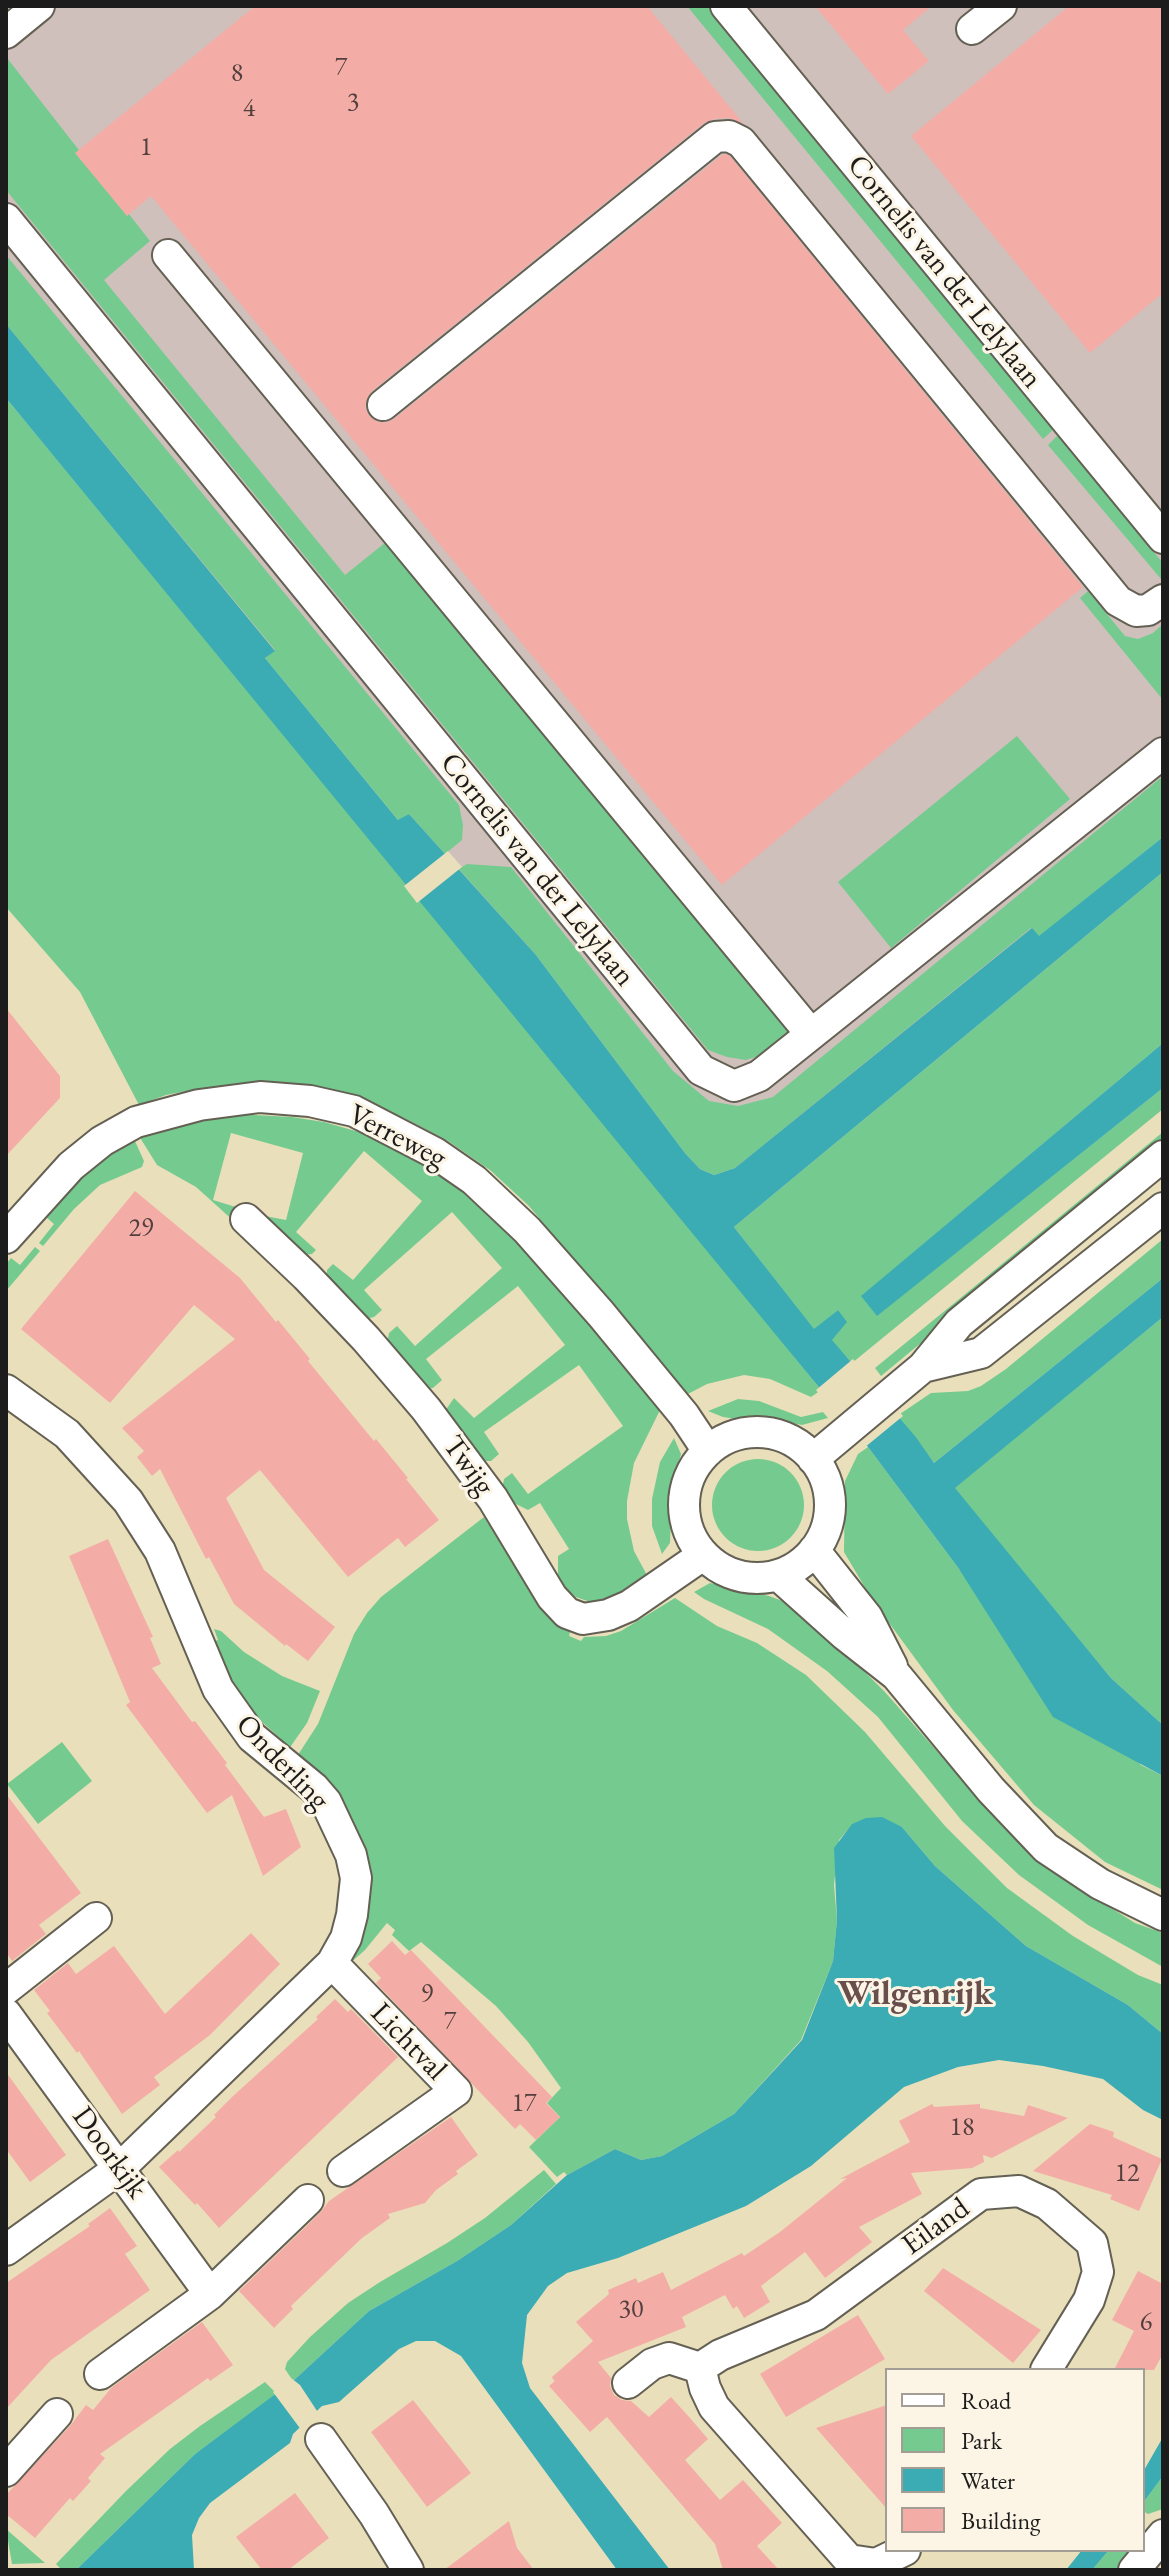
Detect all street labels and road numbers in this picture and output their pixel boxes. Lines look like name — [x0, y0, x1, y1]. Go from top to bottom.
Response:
street label: Cornelis van der Lelylaan — [839, 148, 1049, 396]
street label: Cornelis van der Lelylaan — [432, 746, 642, 994]
street label: Verreweg — [342, 1097, 452, 1177]
street label: Twijg — [434, 1429, 502, 1503]
street label: Onderling — [228, 1708, 336, 1818]
street label: Lichtval — [362, 1996, 454, 2088]
street label: Doorkijk — [64, 2100, 154, 2206]
street label: Eiland — [895, 2191, 977, 2263]

